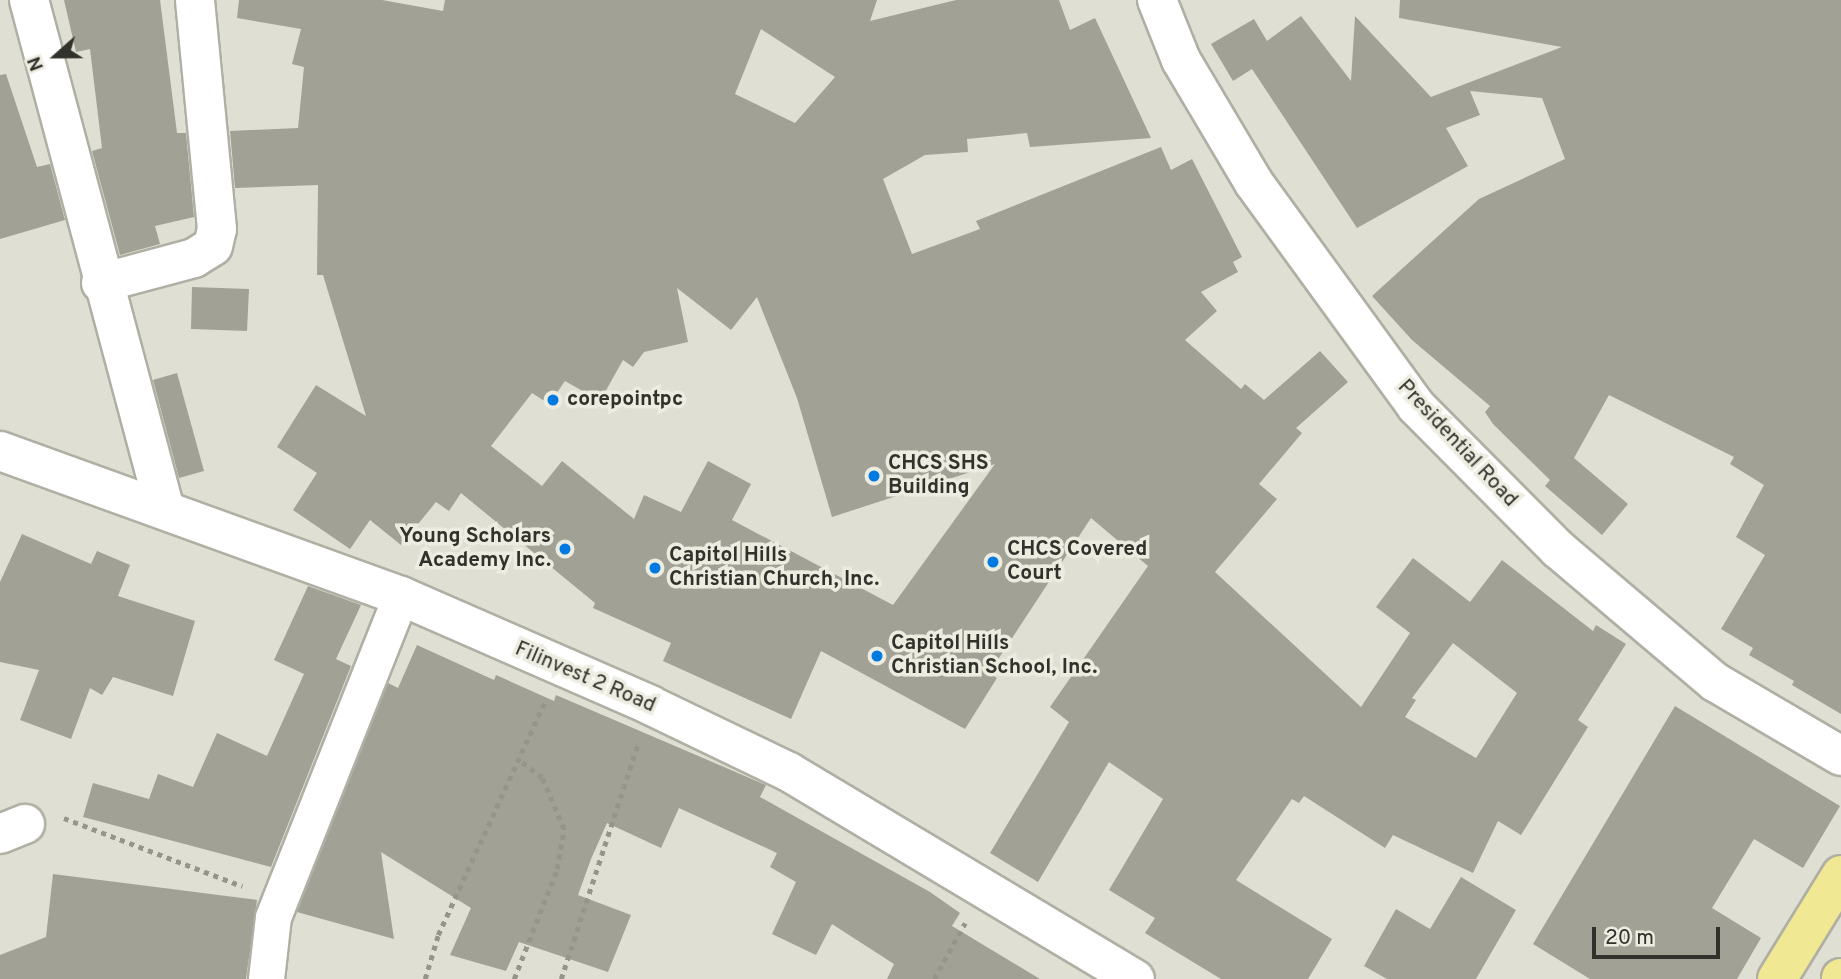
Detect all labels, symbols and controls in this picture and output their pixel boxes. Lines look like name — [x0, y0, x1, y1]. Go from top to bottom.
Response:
north arrow — [21, 21, 91, 91]
text: N — [23, 53, 50, 74]
street label: Presidential Road — [1392, 375, 1522, 513]
place label: corepointpc — [567, 387, 683, 413]
marker: corepointpc — [545, 392, 561, 408]
place label: CHCS SHS Building — [888, 451, 989, 501]
marker: CHCS SHS Building — [866, 468, 882, 484]
place label: Young Scholars Academy Inc. — [399, 524, 551, 574]
place label: CHCS Covered Court — [1007, 537, 1147, 587]
marker: Young Scholars Academy Inc. — [557, 541, 573, 557]
place label: Capitol Hills Christian Church, Inc. — [669, 543, 879, 593]
marker: CHCS Covered Court — [985, 554, 1001, 570]
marker: Capitol Hills Christian Church, Inc. — [647, 560, 663, 576]
place label: Capitol Hills Christian School, Inc. — [891, 631, 1097, 681]
street label: Filinvest 2 Road — [511, 637, 659, 719]
marker: Capitol Hills Christian School, Inc. — [869, 648, 885, 664]
scale bar — [1596, 912, 1724, 956]
text: 20 m — [1605, 925, 1654, 952]

